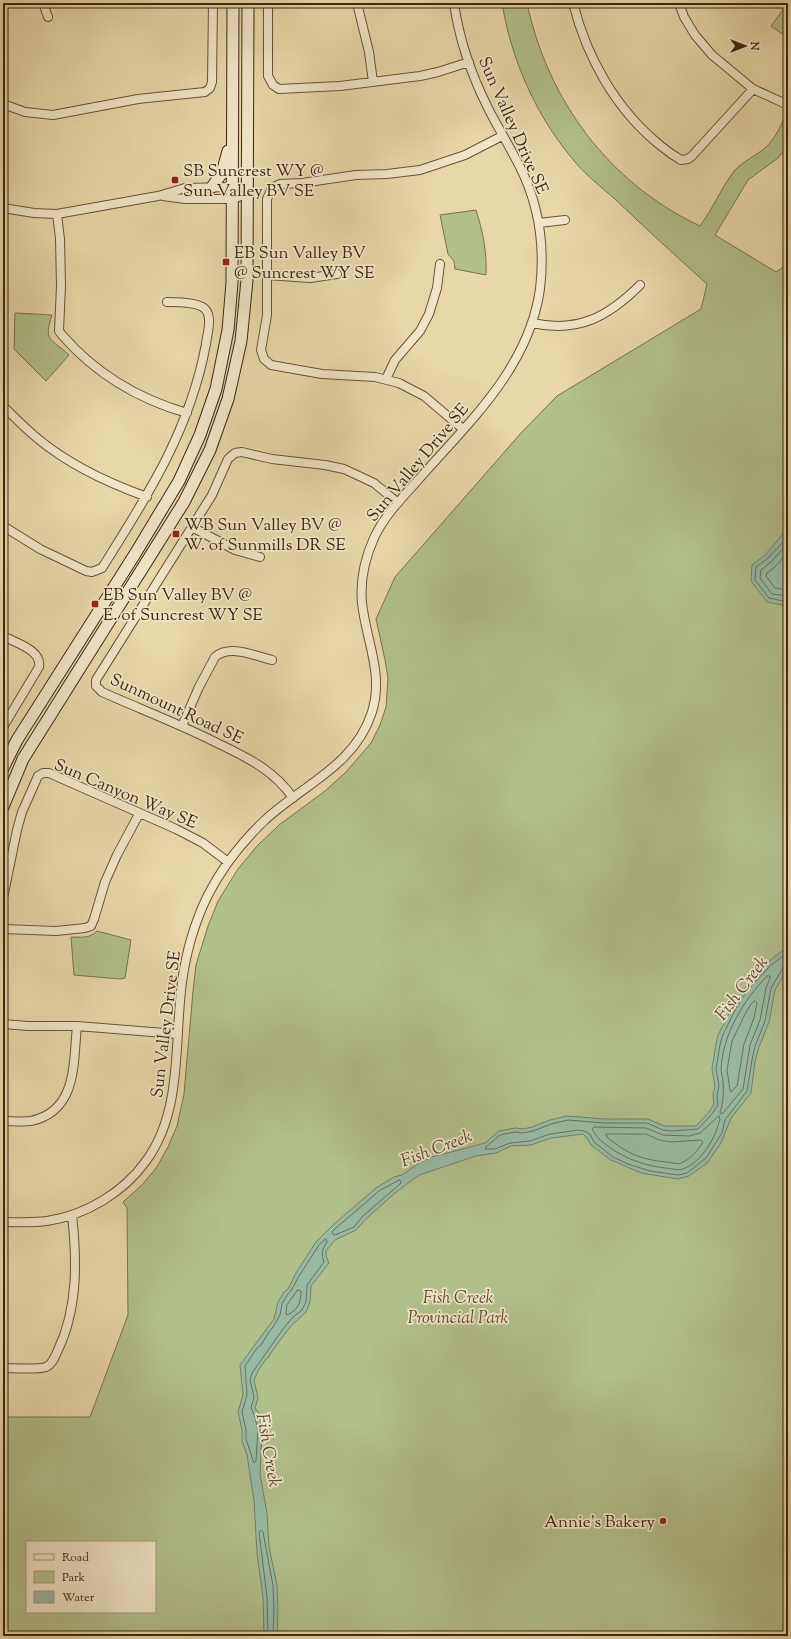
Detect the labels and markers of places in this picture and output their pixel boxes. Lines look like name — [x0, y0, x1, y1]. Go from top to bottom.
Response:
place label: SB Suncrest WY @ Sun Valley BV SE — [183, 160, 324, 204]
marker: SB Suncrest WY @ Sun Valley BV SE — [170, 175, 180, 185]
place label: EB Sun Valley BV @ Suncrest WY SE — [234, 242, 374, 286]
marker: EB Sun Valley BV @ Suncrest WY SE — [221, 257, 231, 267]
place label: WB Sun Valley BV @ W. of Sunmills DR SE — [184, 514, 346, 558]
marker: WB Sun Valley BV @ W. of Sunmills DR SE — [171, 529, 181, 539]
place label: EB Sun Valley BV @ E. of Suncrest WY SE — [103, 584, 263, 628]
marker: EB Sun Valley BV @ E. of Suncrest WY SE — [90, 599, 100, 609]
place label: Annie's Bakery — [544, 1511, 656, 1535]
marker: Annie's Bakery — [658, 1516, 668, 1526]

